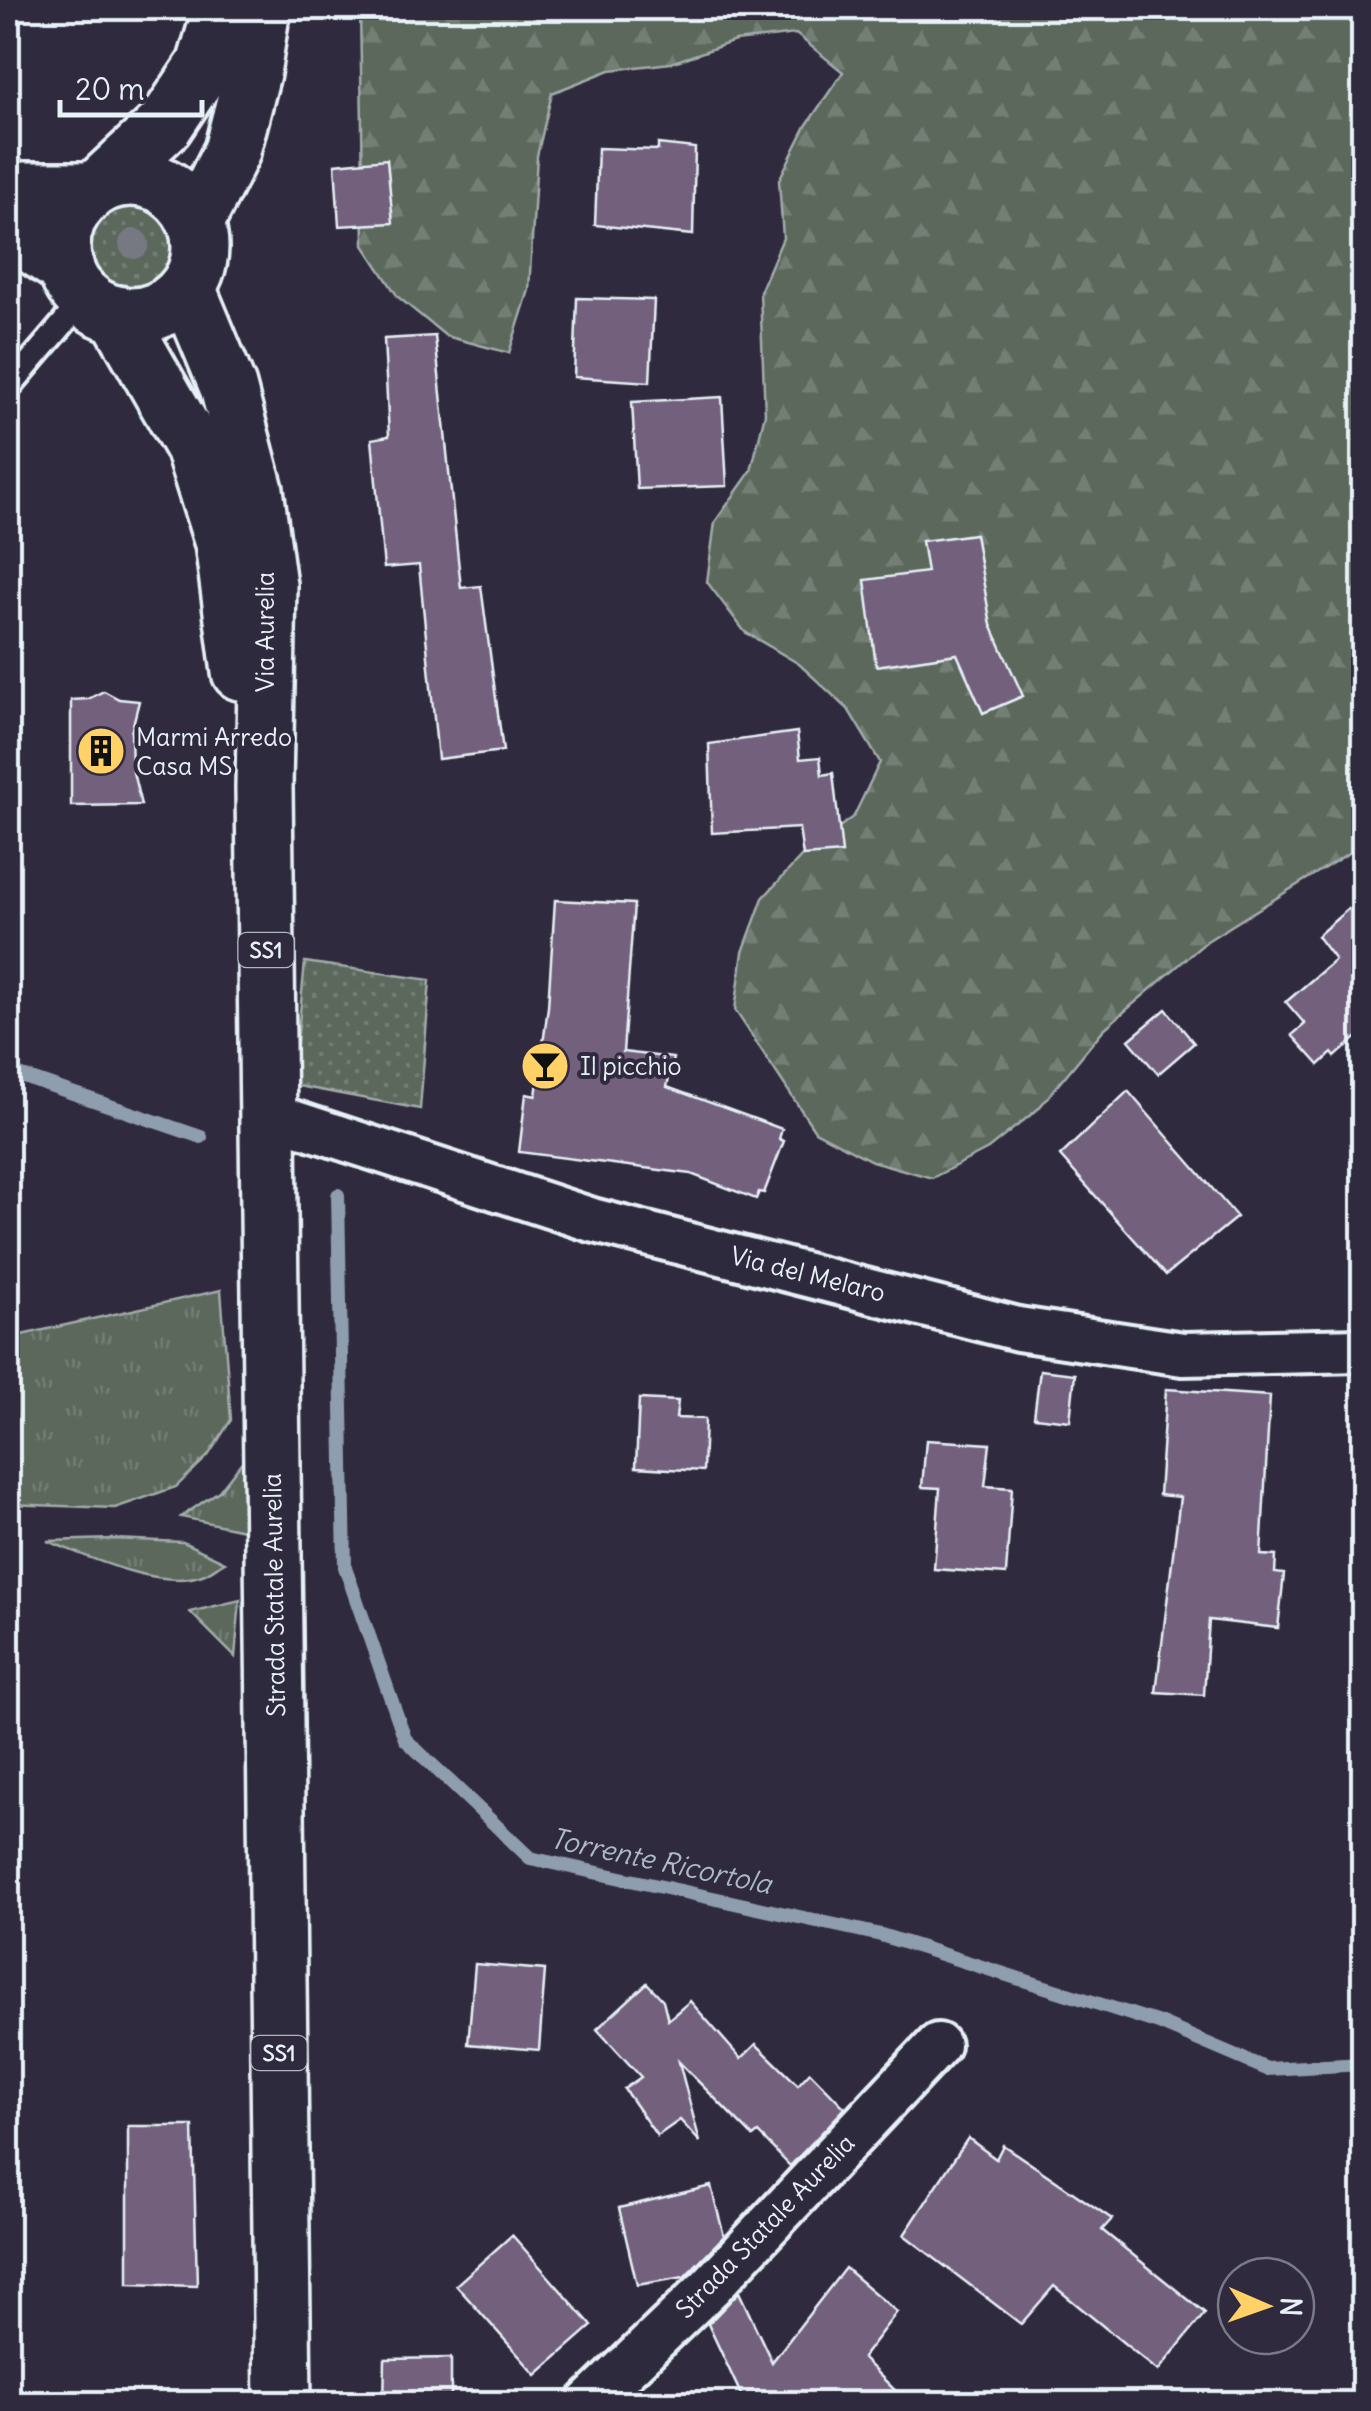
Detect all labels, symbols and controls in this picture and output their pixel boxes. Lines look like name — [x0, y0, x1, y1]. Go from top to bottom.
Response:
scale bar — [60, 55, 202, 117]
text: 20 m — [75, 70, 145, 108]
street label: Via Aurelia — [249, 572, 281, 692]
place label: Marmi Arredo Casa MS — [136, 721, 292, 782]
building icon: Marmi Arredo Casa MS — [75, 725, 127, 777]
road number: SS1 — [238, 933, 294, 967]
bar icon: Il picchio — [519, 1040, 571, 1092]
place label: Il picchio — [580, 1050, 682, 1082]
street label: Via del Melaro — [727, 1239, 889, 1309]
street label: Strada Statale Aurelia — [256, 1473, 292, 1717]
water label: Torrente Ricortola — [547, 1820, 777, 1902]
road number: SS1 — [252, 2036, 306, 2070]
street label: Strada Statale Aurelia — [669, 2127, 861, 2325]
north arrow — [1216, 2256, 1316, 2356]
text: N — [1273, 2297, 1309, 2317]

